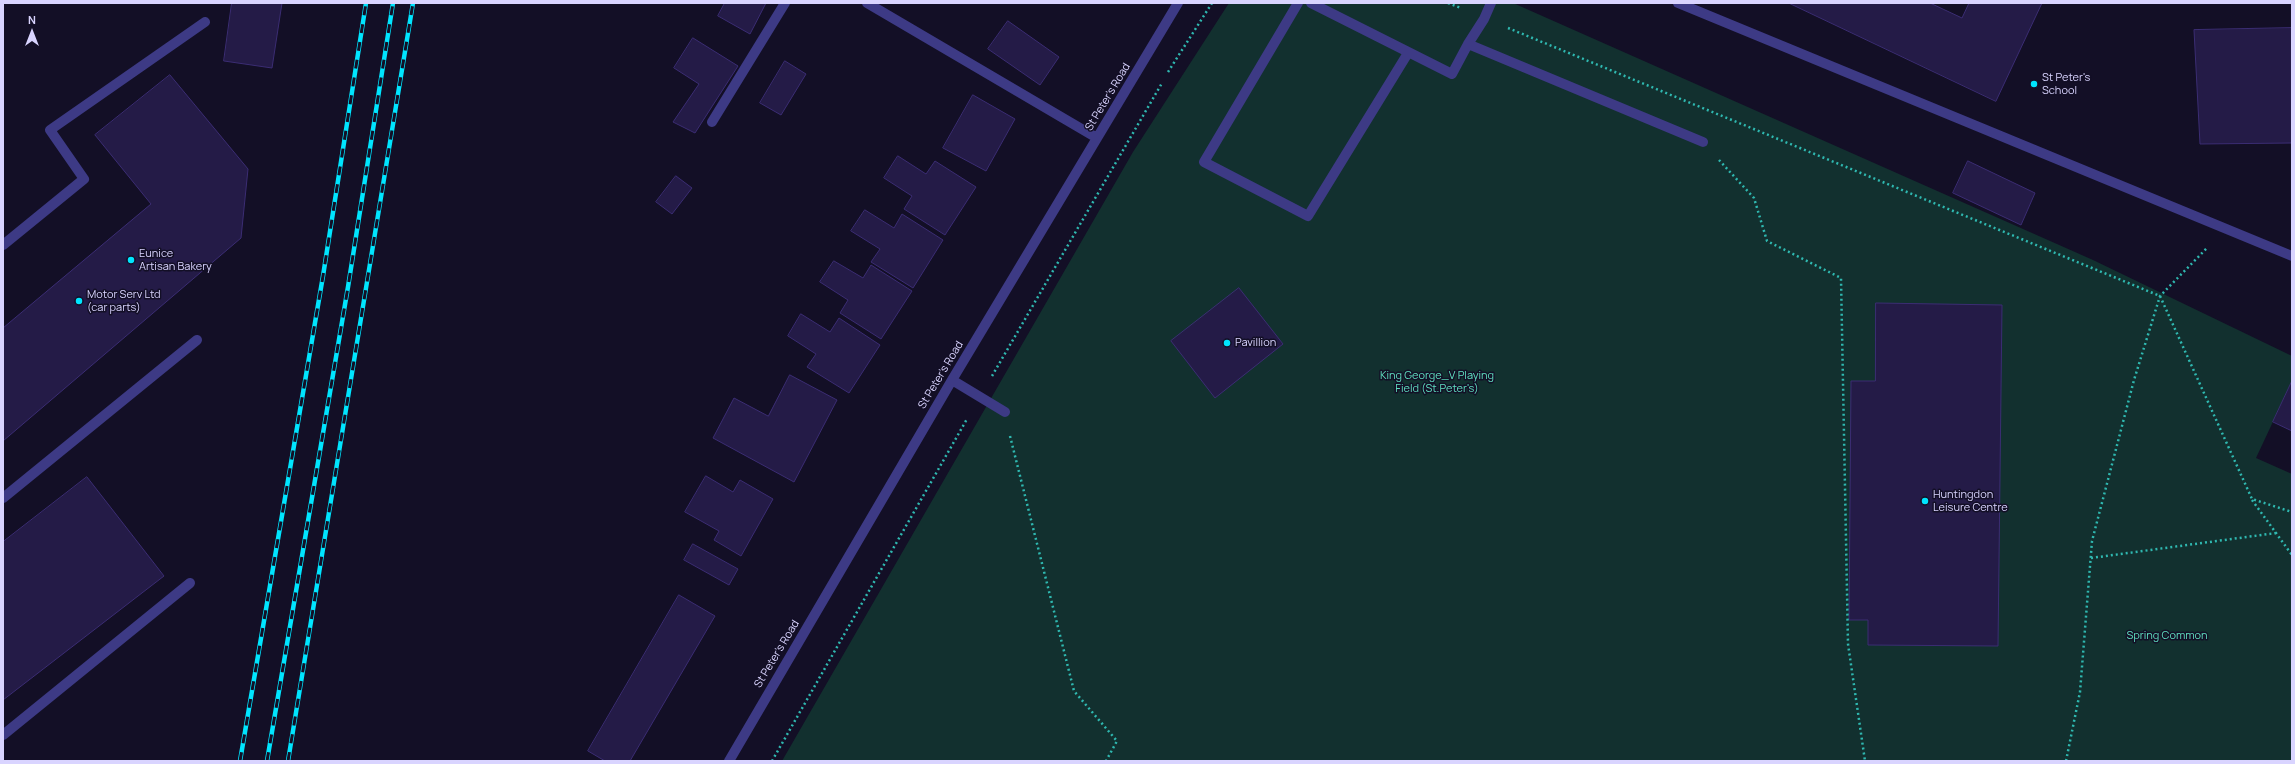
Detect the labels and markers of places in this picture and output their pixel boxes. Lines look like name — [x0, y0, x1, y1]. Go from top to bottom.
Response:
place label: St Peter's School — [2042, 71, 2090, 97]
marker: St Peter's School — [2029, 79, 2039, 89]
place label: Eunice Artisan Bakery — [139, 247, 212, 273]
marker: Eunice Artisan Bakery — [126, 255, 136, 265]
place label: Motor Serv Ltd (car parts) — [87, 288, 161, 314]
marker: Motor Serv Ltd (car parts) — [74, 296, 84, 306]
place label: Pavillion — [1235, 336, 1276, 350]
marker: Pavillion — [1222, 338, 1232, 348]
place label: Huntingdon Leisure Centre — [1933, 488, 2008, 514]
marker: Huntingdon Leisure Centre — [1920, 496, 1930, 506]

